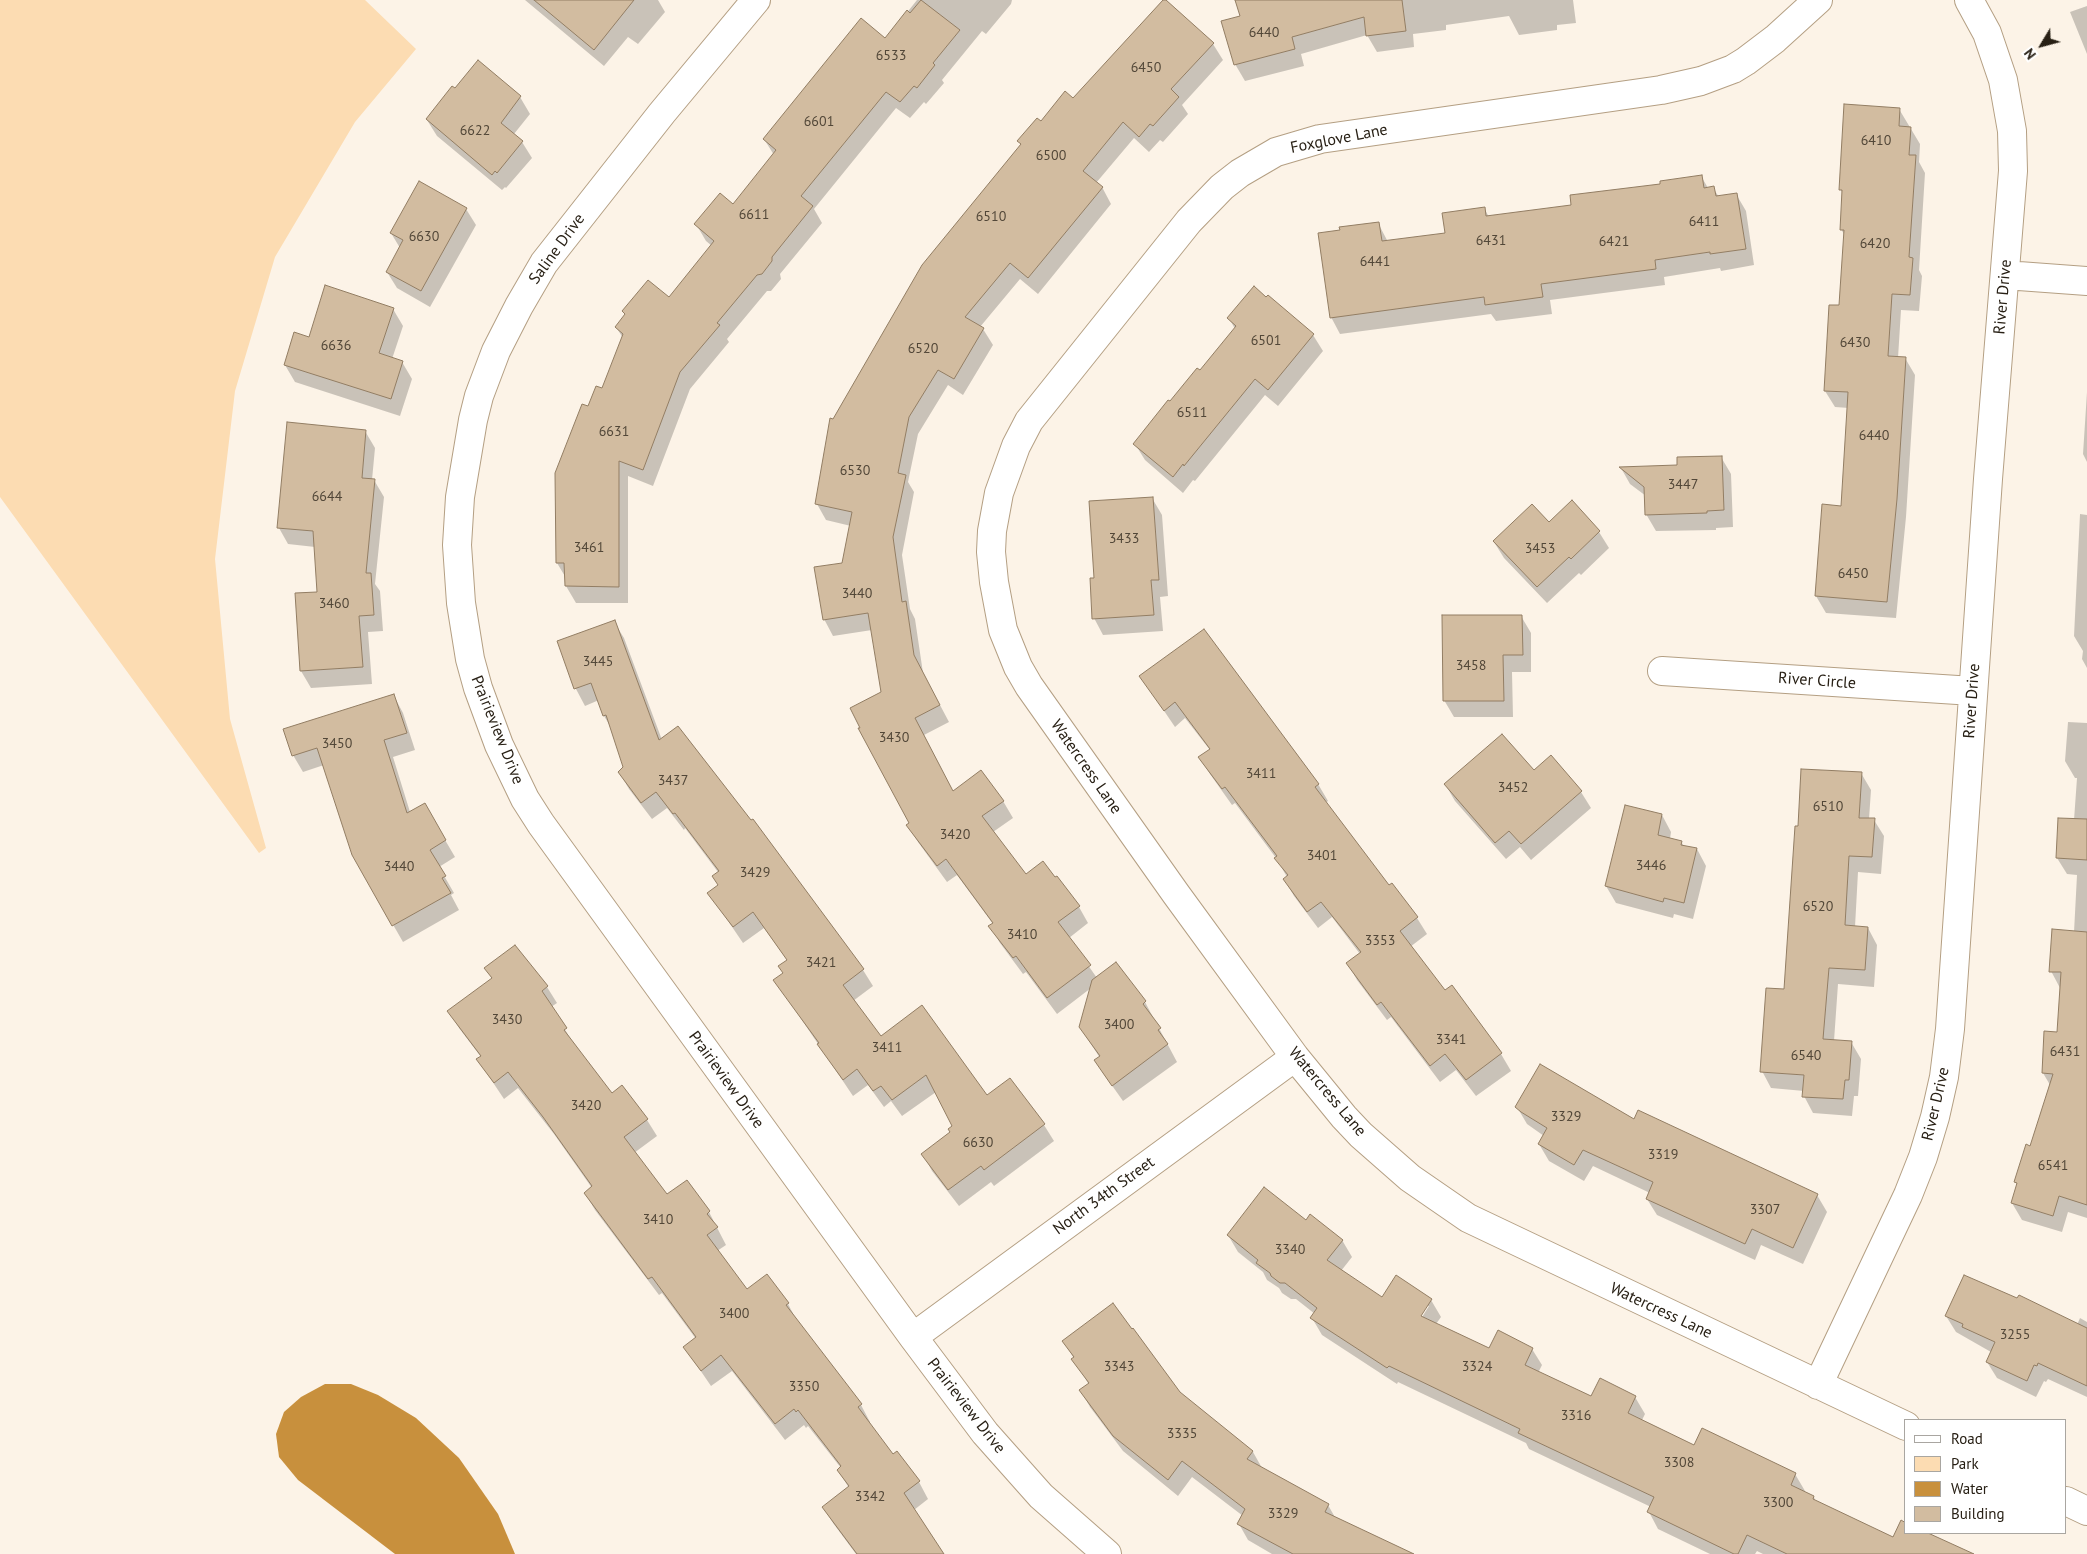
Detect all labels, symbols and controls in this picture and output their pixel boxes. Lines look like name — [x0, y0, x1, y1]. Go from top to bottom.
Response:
north arrow — [2017, 20, 2067, 70]
house number: 6440 — [1249, 25, 1279, 41]
text: N — [2020, 45, 2040, 63]
house number: 6533 — [876, 48, 906, 64]
house number: 6450 — [1131, 60, 1161, 76]
house number: 6601 — [804, 114, 834, 130]
street label: Foxglove Lane — [1289, 120, 1389, 158]
house number: 6622 — [460, 123, 490, 139]
house number: 6410 — [1861, 133, 1891, 149]
house number: 6500 — [1036, 148, 1066, 164]
house number: 6611 — [739, 207, 769, 223]
house number: 6510 — [976, 209, 1006, 225]
street label: Saline Drive — [525, 210, 589, 288]
house number: 6411 — [1689, 214, 1719, 230]
house number: 6630 — [409, 229, 439, 245]
house number: 6431 — [1476, 233, 1506, 249]
house number: 6421 — [1599, 234, 1629, 250]
house number: 6420 — [1860, 236, 1890, 252]
house number: 6441 — [1360, 254, 1390, 270]
street label: River Drive — [1990, 259, 2016, 335]
house number: 6501 — [1251, 333, 1281, 349]
house number: 6430 — [1840, 335, 1870, 351]
house number: 6636 — [321, 338, 351, 354]
house number: 6520 — [908, 341, 938, 357]
house number: 6511 — [1177, 405, 1207, 421]
house number: 6631 — [599, 424, 629, 440]
house number: 6440 — [1859, 428, 1889, 444]
house number: 6530 — [840, 463, 870, 479]
house number: 3447 — [1668, 477, 1698, 493]
house number: 6644 — [312, 489, 342, 505]
house number: 3433 — [1109, 531, 1139, 547]
house number: 3461 — [574, 540, 604, 556]
house number: 3453 — [1525, 541, 1555, 557]
house number: 6450 — [1838, 566, 1868, 582]
house number: 3440 — [842, 586, 872, 602]
house number: 3460 — [319, 596, 349, 612]
house number: 3445 — [583, 654, 613, 670]
house number: 3458 — [1456, 658, 1486, 674]
street label: River Drive — [1960, 663, 1984, 739]
street label: River Circle — [1777, 669, 1857, 693]
street label: Prairieview Drive — [466, 673, 528, 787]
street label: Watercress Lane — [1046, 716, 1126, 818]
house number: 3430 — [879, 730, 909, 746]
house number: 3450 — [322, 736, 352, 752]
house number: 3411 — [1246, 766, 1276, 782]
house number: 3437 — [658, 773, 688, 789]
house number: 3452 — [1498, 780, 1528, 796]
house number: 6510 — [1813, 799, 1843, 815]
house number: 3420 — [940, 827, 970, 843]
house number: 3401 — [1307, 848, 1337, 864]
house number: 3446 — [1636, 858, 1666, 874]
house number: 3440 — [384, 859, 414, 875]
house number: 3429 — [740, 865, 770, 881]
house number: 6520 — [1803, 899, 1833, 915]
house number: 3410 — [1007, 927, 1037, 943]
house number: 3353 — [1365, 933, 1395, 949]
house number: 3421 — [806, 955, 836, 971]
house number: 3430 — [492, 1012, 522, 1028]
house number: 3400 — [1104, 1017, 1134, 1033]
street label: Prairieview Drive — [684, 1028, 768, 1132]
house number: 3341 — [1436, 1032, 1466, 1048]
house number: 3411 — [872, 1040, 902, 1056]
street label: Watercress Lane — [1284, 1043, 1370, 1141]
house number: 6431 — [2050, 1044, 2080, 1060]
house number: 6540 — [1791, 1048, 1821, 1064]
street label: River Drive — [1918, 1065, 1954, 1143]
house number: 3420 — [571, 1098, 601, 1114]
house number: 3329 — [1551, 1109, 1581, 1125]
house number: 6630 — [963, 1135, 993, 1151]
house number: 3319 — [1648, 1147, 1678, 1163]
street label: North 34th Street — [1050, 1153, 1158, 1239]
house number: 6541 — [2038, 1158, 2068, 1174]
house number: 3307 — [1750, 1202, 1780, 1218]
house number: 3410 — [643, 1212, 673, 1228]
house number: 3340 — [1275, 1242, 1305, 1258]
street label: Watercress Lane — [1607, 1279, 1715, 1343]
house number: 3400 — [719, 1306, 749, 1322]
house number: 3255 — [2000, 1327, 2030, 1343]
street label: Prairieview Drive — [923, 1355, 1009, 1457]
house number: 3343 — [1104, 1359, 1134, 1375]
house number: 3324 — [1462, 1359, 1492, 1375]
house number: 3350 — [789, 1379, 819, 1395]
house number: 3316 — [1561, 1408, 1591, 1424]
legend — [1904, 1419, 2067, 1534]
house number: 3335 — [1167, 1426, 1197, 1442]
text: Road — [1951, 1429, 1983, 1448]
text: Park — [1951, 1454, 1979, 1473]
house number: 3308 — [1664, 1455, 1694, 1471]
text: Water — [1951, 1479, 1988, 1498]
house number: 3342 — [855, 1489, 885, 1505]
house number: 3300 — [1763, 1495, 1793, 1511]
text: Building — [1951, 1504, 2005, 1523]
house number: 3329 — [1268, 1506, 1298, 1522]

